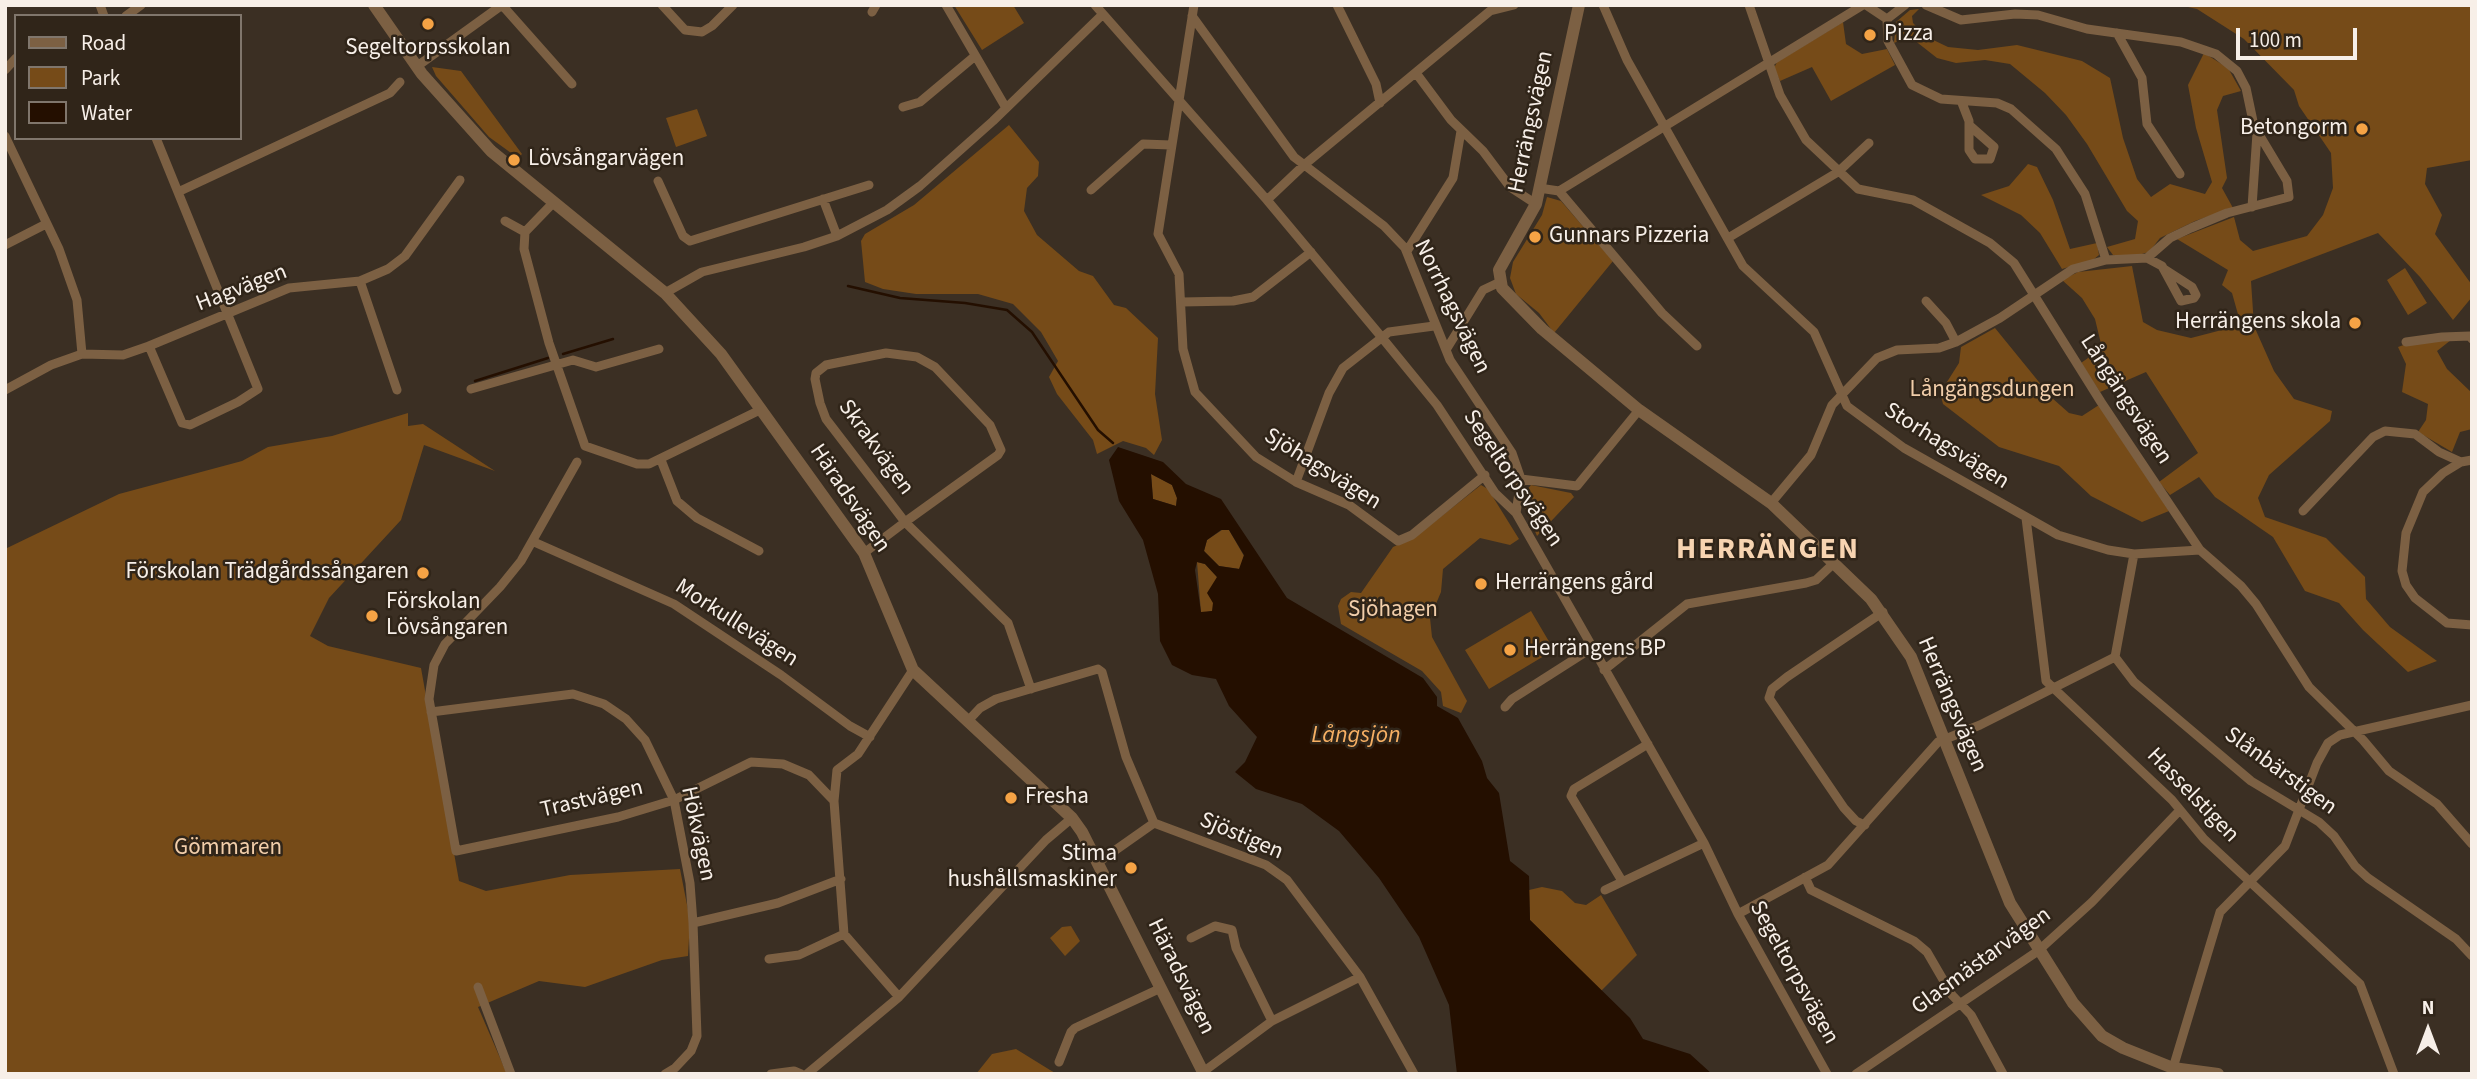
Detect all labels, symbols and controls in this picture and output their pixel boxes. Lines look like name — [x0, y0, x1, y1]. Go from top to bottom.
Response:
legend — [14, 14, 242, 140]
scale bar — [2239, 14, 2360, 58]
marker: Segeltorpsskolan — [420, 16, 436, 32]
place label: Pizza — [1884, 21, 1933, 49]
text: 100 m — [2249, 25, 2302, 55]
marker: Pizza — [1862, 27, 1878, 43]
text: Road — [81, 28, 126, 58]
place label: Segeltorpsskolan — [345, 35, 511, 63]
street label: Herrängsvägen — [1503, 49, 1561, 195]
text: Park — [81, 63, 120, 93]
text: Water — [81, 98, 132, 128]
place label: Betongorm — [2240, 115, 2348, 143]
marker: Betongorm — [2354, 121, 2370, 137]
place label: Lövsångarvägen — [528, 146, 684, 174]
marker: Lövsångarvägen — [506, 152, 522, 168]
place label: Gunnars Pizzeria — [1549, 223, 1709, 251]
marker: Gunnars Pizzeria — [1527, 229, 1543, 245]
street label: Norrhagsvägen — [1407, 235, 1495, 379]
street label: Hagvägen — [193, 259, 291, 319]
place label: Herrängens skola — [2175, 309, 2341, 337]
marker: Herrängens skola — [2347, 315, 2363, 331]
street label: Långängsvägen — [2073, 330, 2177, 470]
park label: Långängsdungen — [1909, 377, 2075, 405]
street label: Skrakvägen — [831, 395, 919, 501]
street label: Storhagsvägen — [1878, 398, 2014, 496]
street label: Segeltorpsvägen — [1456, 405, 1568, 553]
street label: Sjöhagsvägen — [1258, 423, 1386, 517]
street label: Häradsvägen — [803, 439, 895, 559]
district label: HERRÄNGEN — [1677, 533, 1859, 569]
place label: Förskolan Trädgårdssångaren — [125, 559, 409, 587]
marker: Förskolan Trädgårdssångaren — [415, 565, 431, 581]
place label: Herrängens gård — [1495, 570, 1654, 598]
street label: Morkullevägen — [669, 574, 803, 674]
marker: Herrängens gård — [1473, 576, 1489, 592]
place label: Förskolan Lövsångaren — [386, 589, 508, 643]
park label: Sjöhagen — [1348, 597, 1438, 625]
marker: Förskolan Lövsångaren — [364, 608, 380, 624]
street label: Herrängsvägen — [1910, 633, 1992, 777]
place label: Herrängens BP — [1524, 636, 1666, 664]
marker: Herrängens BP — [1502, 642, 1518, 658]
street label: Slånbärstigen — [2218, 722, 2342, 822]
water label: Långsjön — [1311, 723, 1401, 751]
street label: Hasselstigen — [2140, 743, 2244, 849]
street label: Trastvägen — [538, 775, 646, 825]
street label: Hökvägen — [674, 784, 720, 884]
place label: Fresha — [1025, 784, 1089, 812]
marker: Fresha — [1003, 790, 1019, 806]
street label: Sjöstigen — [1195, 807, 1287, 867]
park label: Gömmaren — [174, 835, 282, 863]
place label: Stima hushållsmaskiner — [948, 841, 1117, 895]
marker: Stima hushållsmaskiner — [1123, 860, 1139, 876]
street label: Segeltorpsvägen — [1742, 897, 1844, 1049]
street label: Glasmästarvägen — [1907, 902, 2057, 1022]
street label: Häradsvägen — [1140, 915, 1220, 1039]
north arrow — [2393, 995, 2463, 1065]
text: N — [2422, 995, 2434, 1022]

